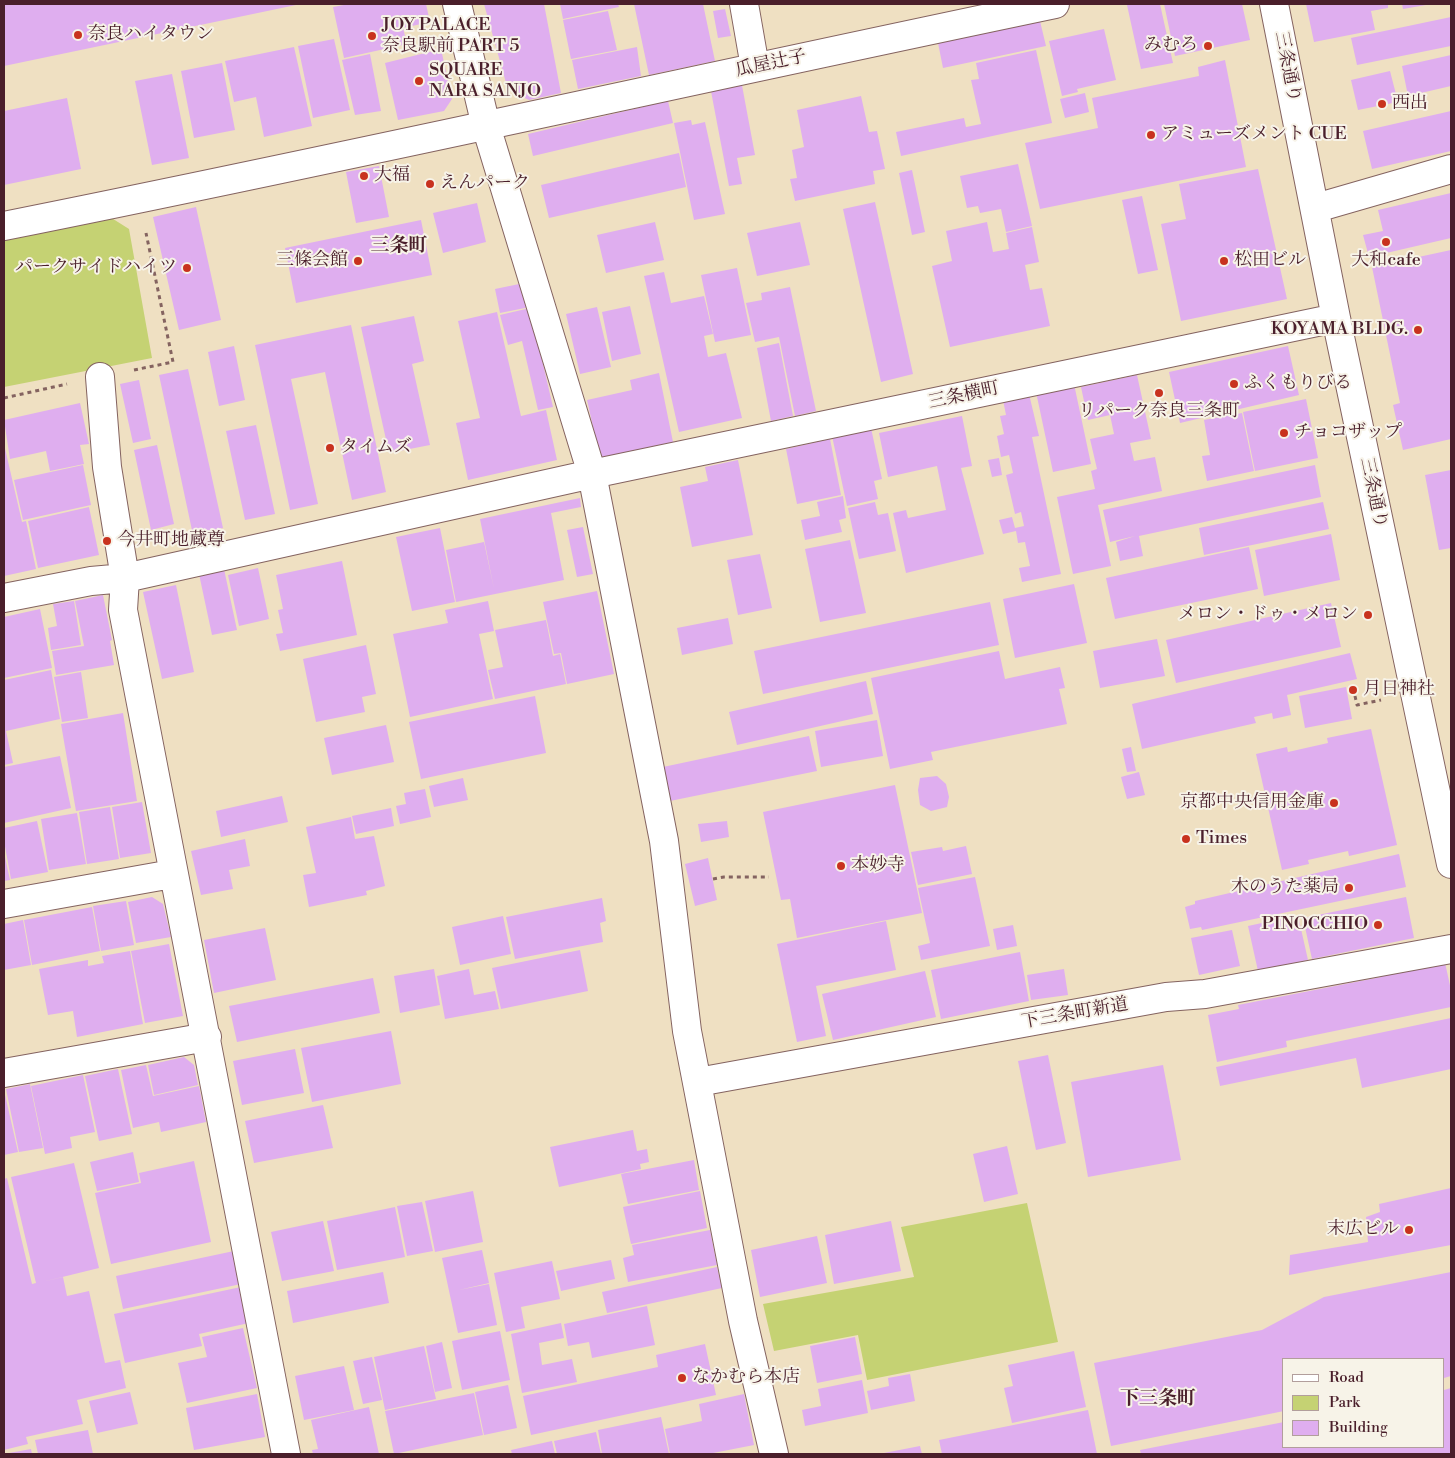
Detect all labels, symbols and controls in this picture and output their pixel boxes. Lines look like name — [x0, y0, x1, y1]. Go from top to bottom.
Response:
place label: JOY PALACE 奈良駅前 PART 5 — [382, 15, 519, 58]
place label: 奈良ハイタウン — [88, 24, 214, 46]
marker: 奈良ハイタウン — [72, 29, 84, 41]
marker: JOY PALACE 奈良駅前 PART 5 — [366, 30, 378, 42]
street label: 三条通り — [1270, 30, 1304, 104]
place label: みむろ — [1144, 35, 1198, 57]
marker: みむろ — [1202, 40, 1214, 52]
street label: 瓜屋辻子 — [734, 46, 808, 82]
place label: SQUARE NARA SANJO — [429, 60, 541, 102]
marker: SQUARE NARA SANJO — [413, 75, 425, 87]
place label: 西出 — [1392, 93, 1428, 115]
marker: 西出 — [1376, 98, 1388, 110]
place label: アミューズメント CUE — [1161, 124, 1347, 146]
marker: アミューズメント CUE — [1145, 129, 1157, 141]
place label: 大福 — [374, 165, 410, 187]
marker: 大福 — [358, 170, 370, 182]
place label: えんパーク — [440, 173, 530, 195]
marker: えんパーク — [424, 178, 436, 190]
district label: 三条町 — [371, 235, 427, 257]
marker: 大和cafe — [1380, 236, 1392, 248]
place label: 三條会館 — [276, 250, 348, 272]
place label: 松田ビル — [1234, 250, 1306, 272]
place label: 大和cafe — [1351, 250, 1421, 272]
marker: 三條会館 — [352, 255, 364, 267]
marker: 松田ビル — [1218, 255, 1230, 267]
place label: パークサイドハイツ — [15, 257, 177, 279]
marker: パークサイドハイツ — [181, 262, 193, 274]
place label: KOYAMA BLDG. — [1271, 319, 1408, 341]
marker: KOYAMA BLDG. — [1412, 324, 1424, 336]
place label: ふくもりびる — [1244, 373, 1352, 395]
street label: 三条横町 — [927, 378, 1001, 414]
marker: ふくもりびる — [1228, 378, 1240, 390]
marker: リパーク奈良三条町 — [1153, 387, 1165, 399]
place label: リパーク奈良三条町 — [1078, 401, 1240, 423]
place label: チョコザップ — [1294, 422, 1402, 444]
marker: チョコザップ — [1278, 427, 1290, 439]
place label: タイムズ — [340, 437, 412, 459]
marker: タイムズ — [324, 442, 336, 454]
street label: 三条通り — [1355, 456, 1391, 530]
place label: 今井町地蔵尊 — [117, 530, 225, 552]
marker: 今井町地蔵尊 — [101, 535, 113, 547]
place label: メロン・ドゥ・メロン — [1178, 604, 1358, 626]
marker: メロン・ドゥ・メロン — [1362, 609, 1374, 621]
place label: 月日神社 — [1363, 679, 1435, 701]
marker: 月日神社 — [1347, 684, 1359, 696]
place label: 京都中央信用金庫 — [1180, 792, 1324, 814]
marker: 京都中央信用金庫 — [1328, 797, 1340, 809]
place label: Times — [1196, 828, 1247, 850]
marker: Times — [1180, 833, 1192, 845]
place label: 本妙寺 — [851, 855, 905, 877]
marker: 本妙寺 — [835, 860, 847, 872]
place label: 木のうた薬局 — [1231, 877, 1339, 899]
marker: 木のうた薬局 — [1343, 882, 1355, 894]
place label: PINOCCHIO — [1261, 914, 1368, 936]
marker: PINOCCHIO — [1372, 919, 1384, 931]
street label: 下三条町新道 — [1020, 994, 1130, 1034]
place label: 末広ビル — [1327, 1219, 1399, 1241]
marker: 末広ビル — [1403, 1224, 1415, 1236]
legend — [1282, 1358, 1445, 1448]
place label: なかむら本店 — [692, 1367, 800, 1389]
text: Road — [1329, 1368, 1364, 1387]
marker: なかむら本店 — [676, 1372, 688, 1384]
district label: 下三条町 — [1120, 1388, 1196, 1410]
text: Park — [1329, 1393, 1360, 1412]
text: Building — [1329, 1418, 1388, 1437]

